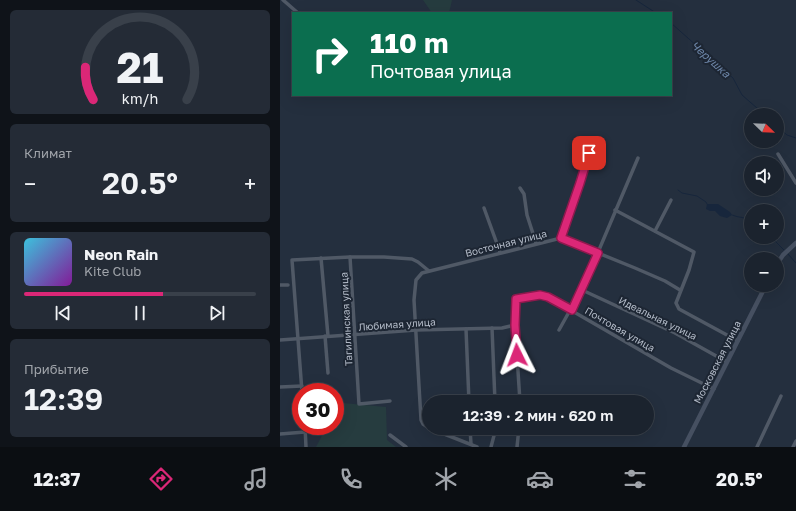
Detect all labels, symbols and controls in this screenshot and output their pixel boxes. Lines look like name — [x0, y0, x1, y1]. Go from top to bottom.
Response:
text: 110 m — [370, 26, 449, 59]
icon: right — [304, 28, 356, 80]
water label: Черушка — [688, 38, 734, 81]
text: 21 — [117, 42, 163, 92]
text: Почтовая улица — [370, 60, 512, 82]
text: km/h — [122, 90, 158, 107]
north arrow — [744, 108, 784, 148]
map controls — [744, 108, 784, 292]
pin — [572, 136, 606, 170]
icon: arrive — [578, 142, 600, 164]
text: Климат — [24, 145, 72, 161]
button: sound — [744, 156, 784, 196]
text: 20.5° — [102, 165, 178, 201]
text: − — [24, 170, 36, 197]
text: + — [244, 170, 256, 197]
button: + — [744, 204, 784, 244]
street label: Восточная улица — [464, 227, 548, 259]
text: Neon Rain — [84, 245, 158, 263]
button: − — [744, 252, 784, 292]
text: Kite Club — [84, 263, 141, 279]
street label: Тагилинская улица — [338, 272, 354, 366]
street label: Идеальная улица — [617, 294, 699, 342]
icon: previous — [52, 302, 74, 324]
icon: pause — [129, 302, 151, 324]
icon: next — [206, 302, 228, 324]
street label: Почтовая улица — [583, 304, 657, 354]
street label: Любимая улица — [358, 315, 436, 333]
street label: Московская улица — [691, 319, 743, 405]
position arrow — [496, 334, 538, 376]
text: Прибытие — [24, 361, 89, 377]
text: 12:39 — [24, 381, 103, 417]
speed limit sign: 30 — [292, 383, 344, 435]
text: 12:39 · 2 мин · 620 m — [463, 406, 613, 424]
icon: directions — [147, 465, 175, 493]
icon: music — [242, 465, 270, 493]
icon: phone — [337, 465, 365, 493]
icon: climate — [432, 465, 460, 493]
icon: car — [526, 465, 554, 493]
icon: filters — [621, 465, 649, 493]
text: 12:37 — [33, 468, 80, 490]
text: 20.5° — [716, 468, 762, 490]

